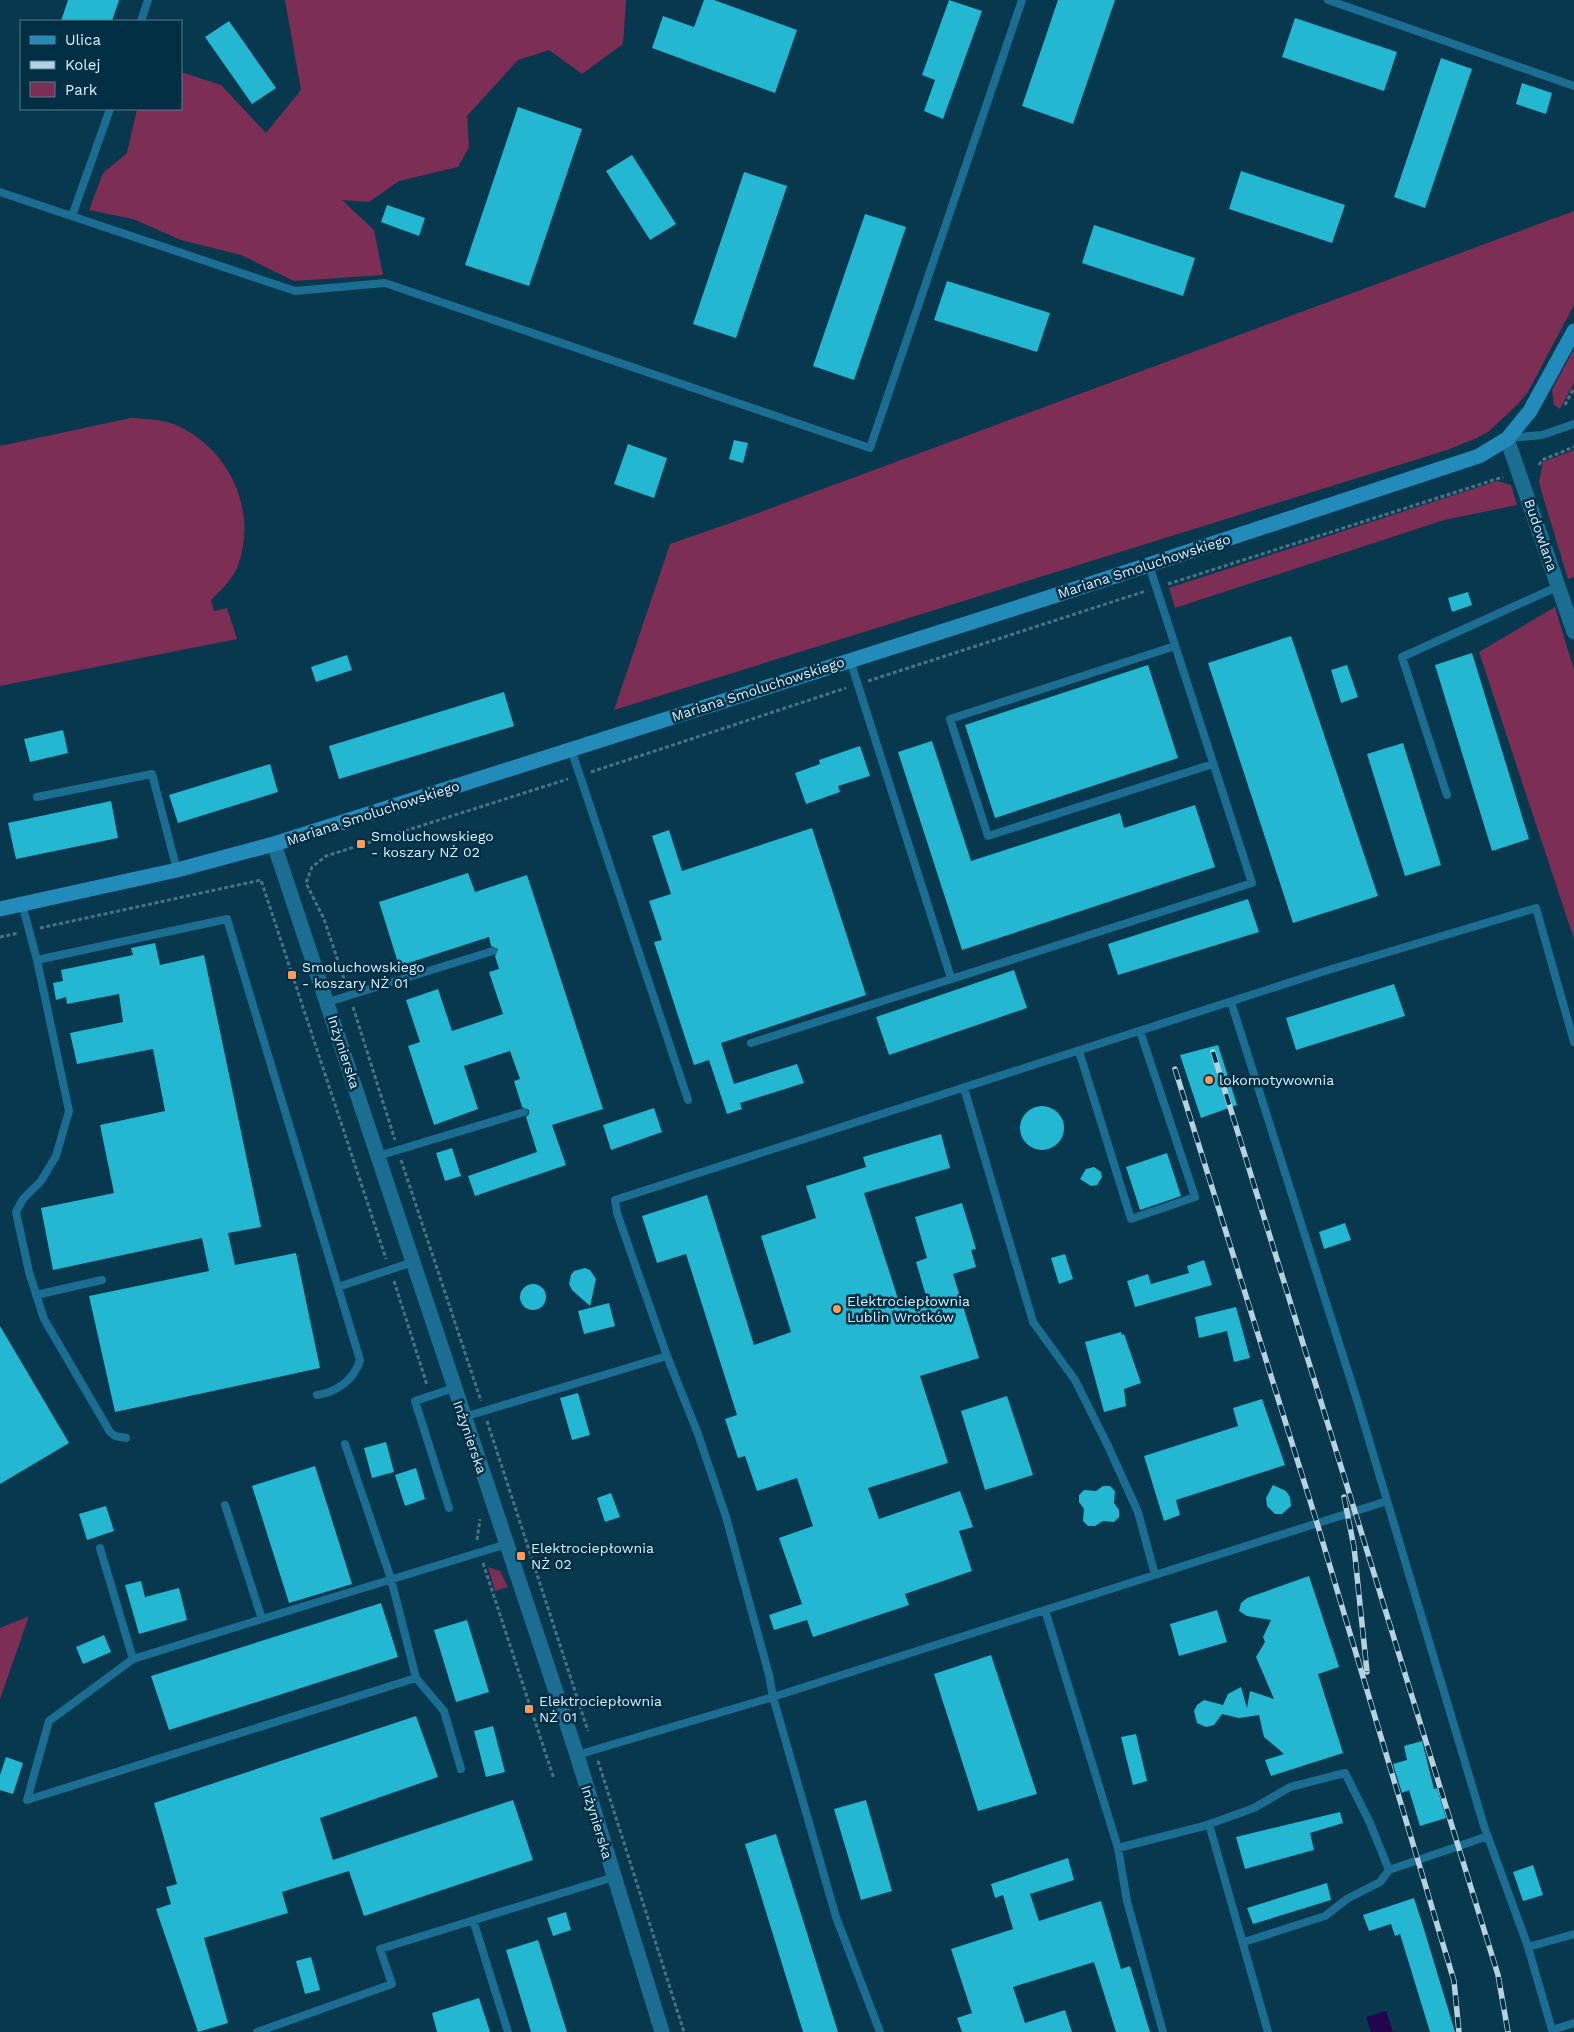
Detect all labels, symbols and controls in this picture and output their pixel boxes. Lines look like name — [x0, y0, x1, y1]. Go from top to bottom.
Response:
legend — [20, 20, 182, 110]
text: Ulica — [65, 31, 102, 49]
text: Kolej — [65, 56, 100, 74]
text: Park — [65, 81, 98, 99]
street label: Budowlana — [1521, 497, 1561, 573]
street label: Mariana Smoluchowskiego — [1055, 530, 1233, 602]
street label: Mariana Smoluchowskiego — [669, 653, 847, 725]
street label: Mariana Smoluchowskiego — [284, 777, 462, 849]
place label: Smoluchowskiego - koszary NŻ 02 — [371, 828, 494, 860]
marker: Smoluchowskiego - koszary NŻ 02 — [355, 838, 367, 850]
place label: Smoluchowskiego - koszary NŻ 01 — [302, 959, 425, 991]
marker: Smoluchowskiego - koszary NŻ 01 — [286, 969, 298, 981]
street label: Inżynierska — [325, 1013, 363, 1091]
place label: lokomotywownia — [1219, 1072, 1334, 1088]
marker: lokomotywownia — [1203, 1074, 1215, 1086]
place label: Elektrociepłownia Lublin Wrotków — [847, 1293, 970, 1325]
marker: Elektrociepłownia Lublin Wrotków — [831, 1303, 843, 1315]
street label: Inżynierska — [450, 1398, 490, 1476]
place label: Elektrociepłownia NŻ 02 — [531, 1540, 654, 1572]
marker: Elektrociepłownia NŻ 02 — [515, 1550, 527, 1562]
place label: Elektrociepłownia NŻ 01 — [539, 1693, 662, 1725]
marker: Elektrociepłownia NŻ 01 — [523, 1703, 535, 1715]
street label: Inżynierska — [578, 1783, 616, 1861]

